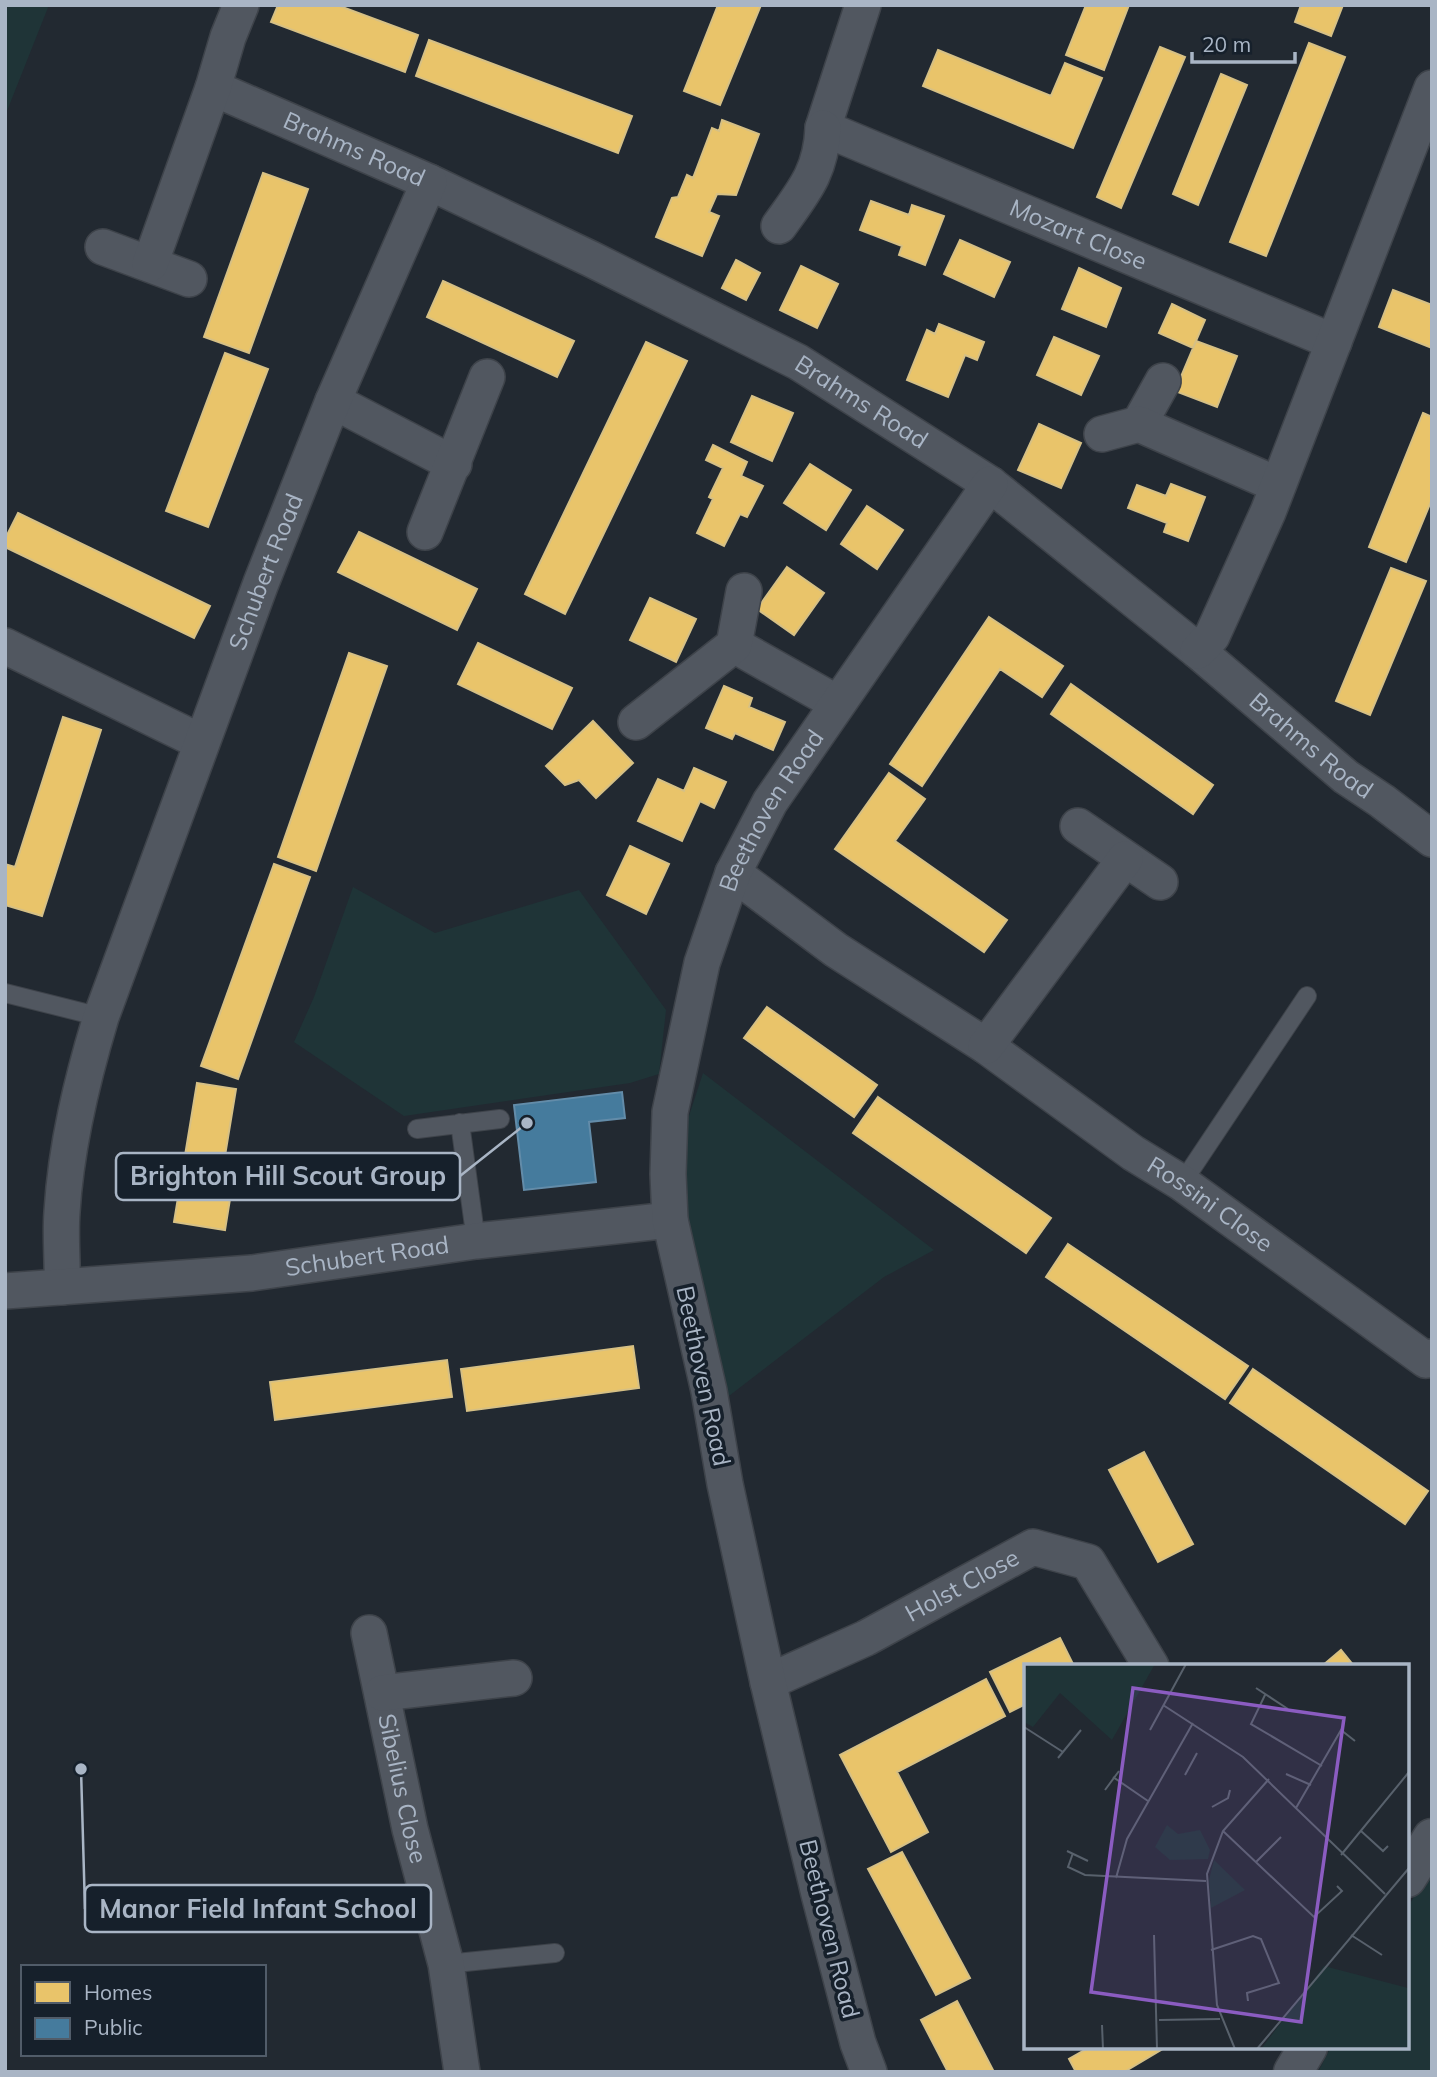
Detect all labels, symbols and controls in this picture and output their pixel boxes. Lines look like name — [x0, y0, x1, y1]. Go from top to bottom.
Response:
scale bar — [1192, 21, 1295, 65]
text: 20 m — [1202, 31, 1251, 57]
street label: Brahms Road — [279, 105, 430, 193]
street label: Mozart Close — [1006, 192, 1152, 276]
street label: Brahms Road — [790, 348, 934, 455]
street label: Schubert Road — [222, 489, 309, 654]
street label: Brahms Road — [1244, 685, 1379, 805]
street label: Beethoven Road — [712, 723, 830, 895]
street label: Rossini Close — [1142, 1149, 1279, 1258]
callout: Brighton Hill Scout Group — [116, 1153, 460, 1200]
text: Brighton Hill Scout Group — [130, 1159, 446, 1192]
street label: Schubert Road — [283, 1229, 451, 1282]
street label: Beethoven Road — [670, 1283, 738, 1469]
street label: Holst Close — [900, 1542, 1024, 1628]
inset map — [1024, 1664, 1409, 2049]
street label: Sibelius Close — [372, 1711, 434, 1866]
street label: Beethoven Road — [793, 1836, 867, 2021]
callout: Manor Field Infant School — [85, 1885, 431, 1932]
text: Manor Field Infant School — [99, 1892, 417, 1925]
legend — [21, 1965, 266, 2056]
text: Homes — [84, 1979, 152, 2005]
text: Public — [84, 2014, 143, 2040]

